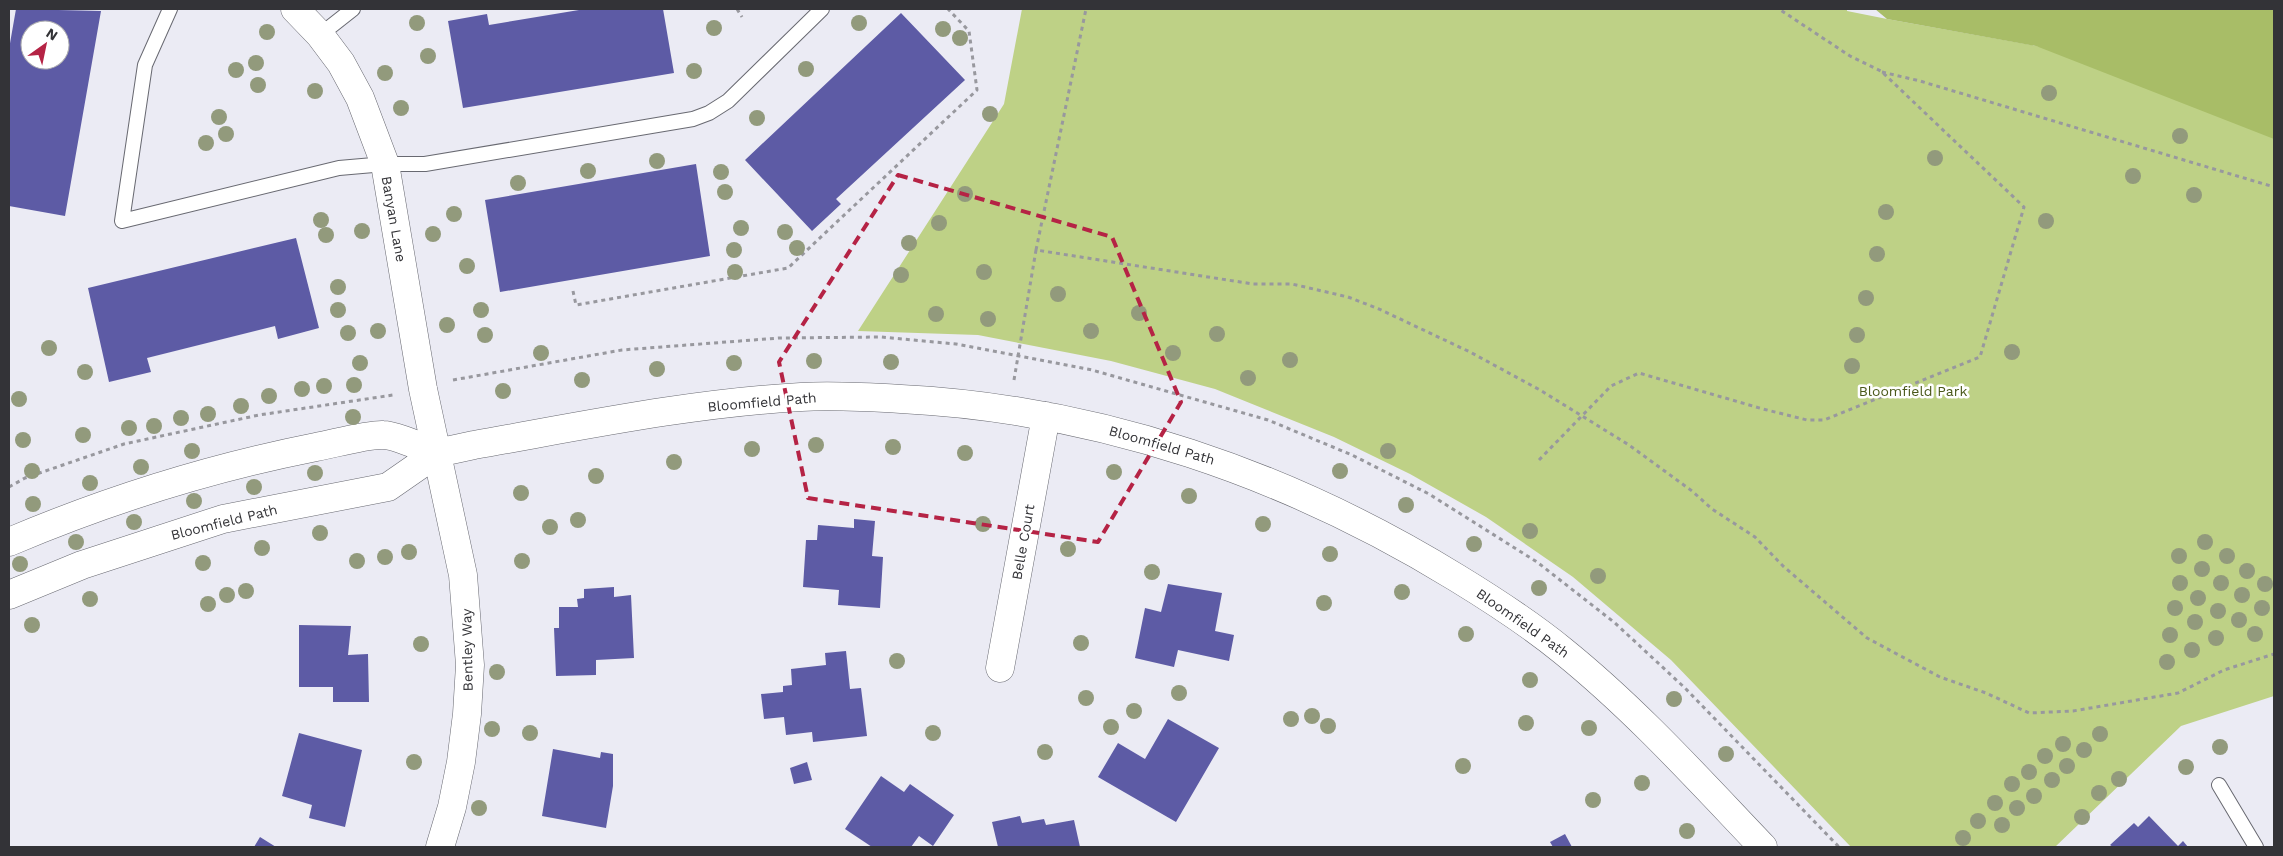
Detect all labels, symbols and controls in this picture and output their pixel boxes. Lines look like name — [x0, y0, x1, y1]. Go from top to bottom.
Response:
north arrow — [20, 20, 70, 70]
text: N — [43, 25, 61, 44]
street label: Banyan Lane — [379, 175, 409, 263]
park label: Bloomfield Park — [1859, 383, 1967, 399]
street label: Bloomfield Path — [707, 389, 817, 415]
street label: Bloomfield Path — [1107, 422, 1217, 468]
street label: Bloomfield Path — [169, 501, 279, 543]
street label: Belle Court — [1008, 503, 1038, 581]
street label: Bloomfield Path — [1474, 585, 1572, 661]
street label: Bentley Way — [458, 608, 476, 691]

